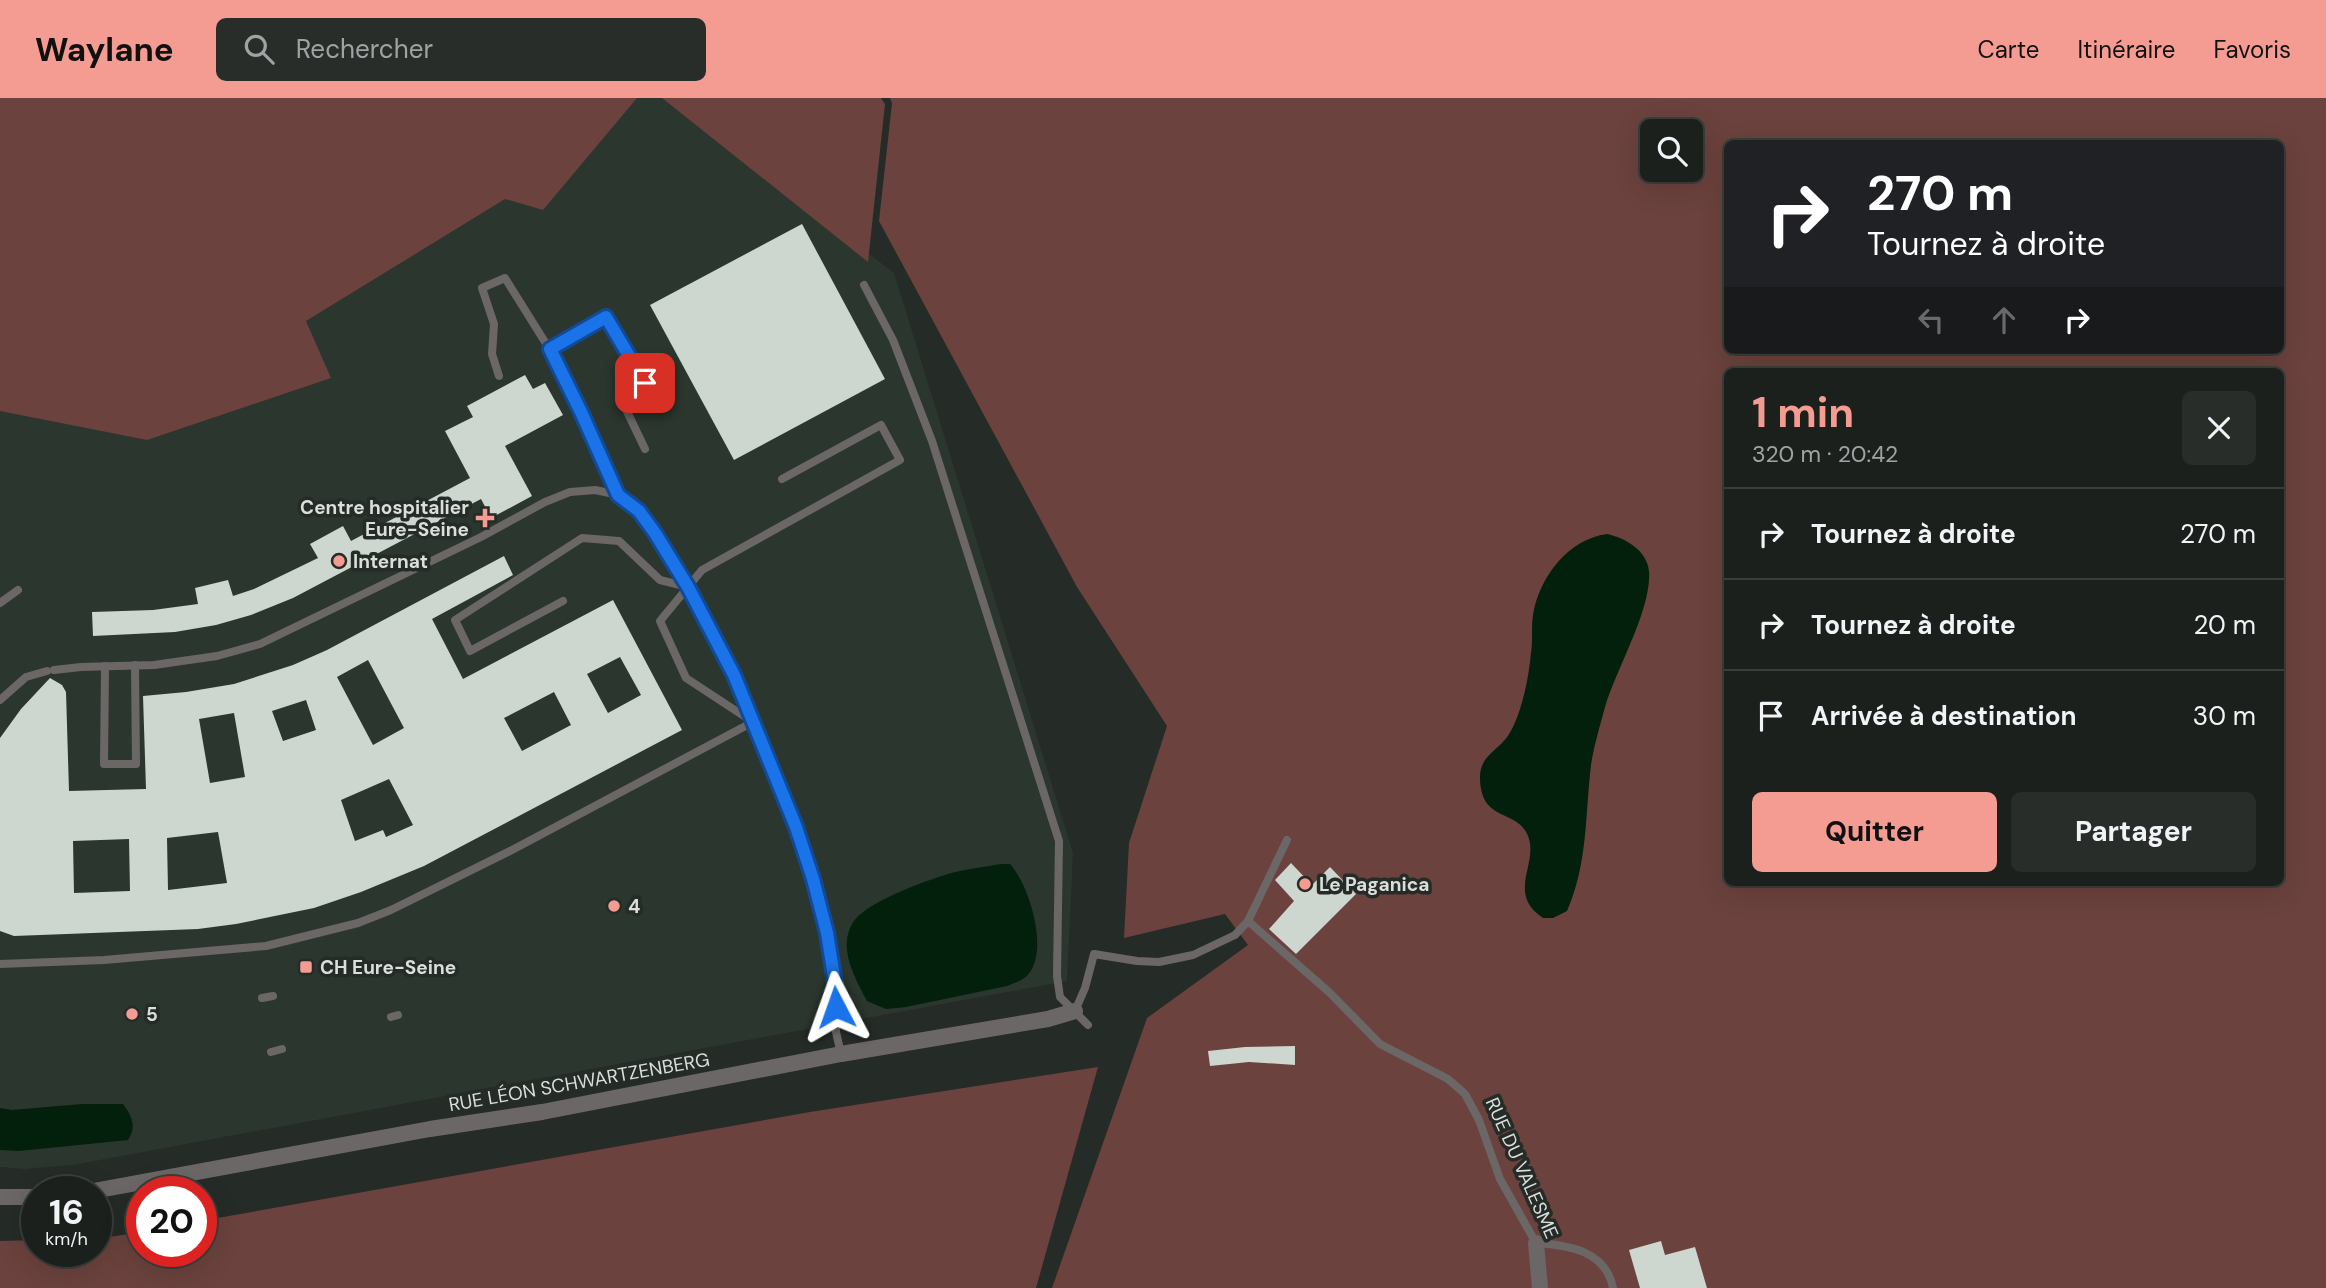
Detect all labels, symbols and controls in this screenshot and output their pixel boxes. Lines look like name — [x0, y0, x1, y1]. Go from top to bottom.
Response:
search box — [216, 18, 706, 81]
text: Waylane — [35, 28, 174, 71]
icon: search — [240, 30, 278, 68]
text: Rechercher — [296, 32, 433, 66]
text: Carte — [1978, 34, 2039, 65]
text: Itinéraire — [2077, 34, 2175, 65]
text: Favoris — [2213, 34, 2291, 65]
map controls — [1640, 119, 1703, 182]
button: search — [1640, 119, 1703, 182]
text: 270 m — [1867, 161, 2013, 225]
icon: right — [1752, 168, 1843, 259]
text: Tournez à droite — [1867, 223, 2105, 265]
icon: left — [1912, 301, 1950, 339]
icon: ahead — [1985, 301, 2023, 339]
icon: right — [2058, 301, 2096, 339]
pin — [615, 353, 675, 413]
icon: arrive — [626, 364, 664, 402]
text: 1 min — [1752, 385, 1854, 440]
button: close — [2182, 391, 2256, 465]
text: 320 m · 20:42 — [1752, 439, 1898, 469]
place label: Centre hospitalier Eure-Seine — [300, 495, 469, 542]
marker: Centre hospitalier Eure-Seine — [475, 508, 495, 528]
icon: right — [1752, 515, 1790, 553]
text: Tournez à droite — [1811, 517, 2016, 551]
text: 270 m — [2180, 517, 2256, 551]
place label: Internat — [353, 549, 428, 574]
marker: Internat — [331, 553, 347, 569]
icon: right — [1752, 606, 1790, 644]
text: Tournez à droite — [1811, 608, 2016, 642]
text: 20 m — [2193, 608, 2256, 642]
icon: arrive — [1752, 697, 1790, 735]
text: Arrivée à destination — [1811, 699, 2077, 733]
text: 30 m — [2193, 699, 2256, 733]
button: Quitter — [1752, 792, 1997, 872]
button: Partager — [2011, 792, 2256, 872]
place label: Le Paganica — [1319, 872, 1429, 897]
marker: Le Paganica — [1297, 876, 1313, 892]
place label: 4 — [628, 894, 640, 919]
marker: 4 — [606, 898, 622, 914]
place label: CH Eure-Seine — [320, 955, 456, 980]
marker: CH Eure-Seine — [298, 959, 314, 975]
position arrow — [799, 970, 873, 1044]
place label: 5 — [146, 1002, 158, 1027]
marker: 5 — [124, 1006, 140, 1022]
street label: RUE LÉON SCHWARTZENBERG — [447, 1047, 711, 1117]
street label: RUE DU VALESME — [1480, 1093, 1564, 1243]
speed limit sign: 20 — [126, 1176, 217, 1267]
text: 16 — [49, 1189, 84, 1235]
text: km/h — [45, 1227, 88, 1251]

